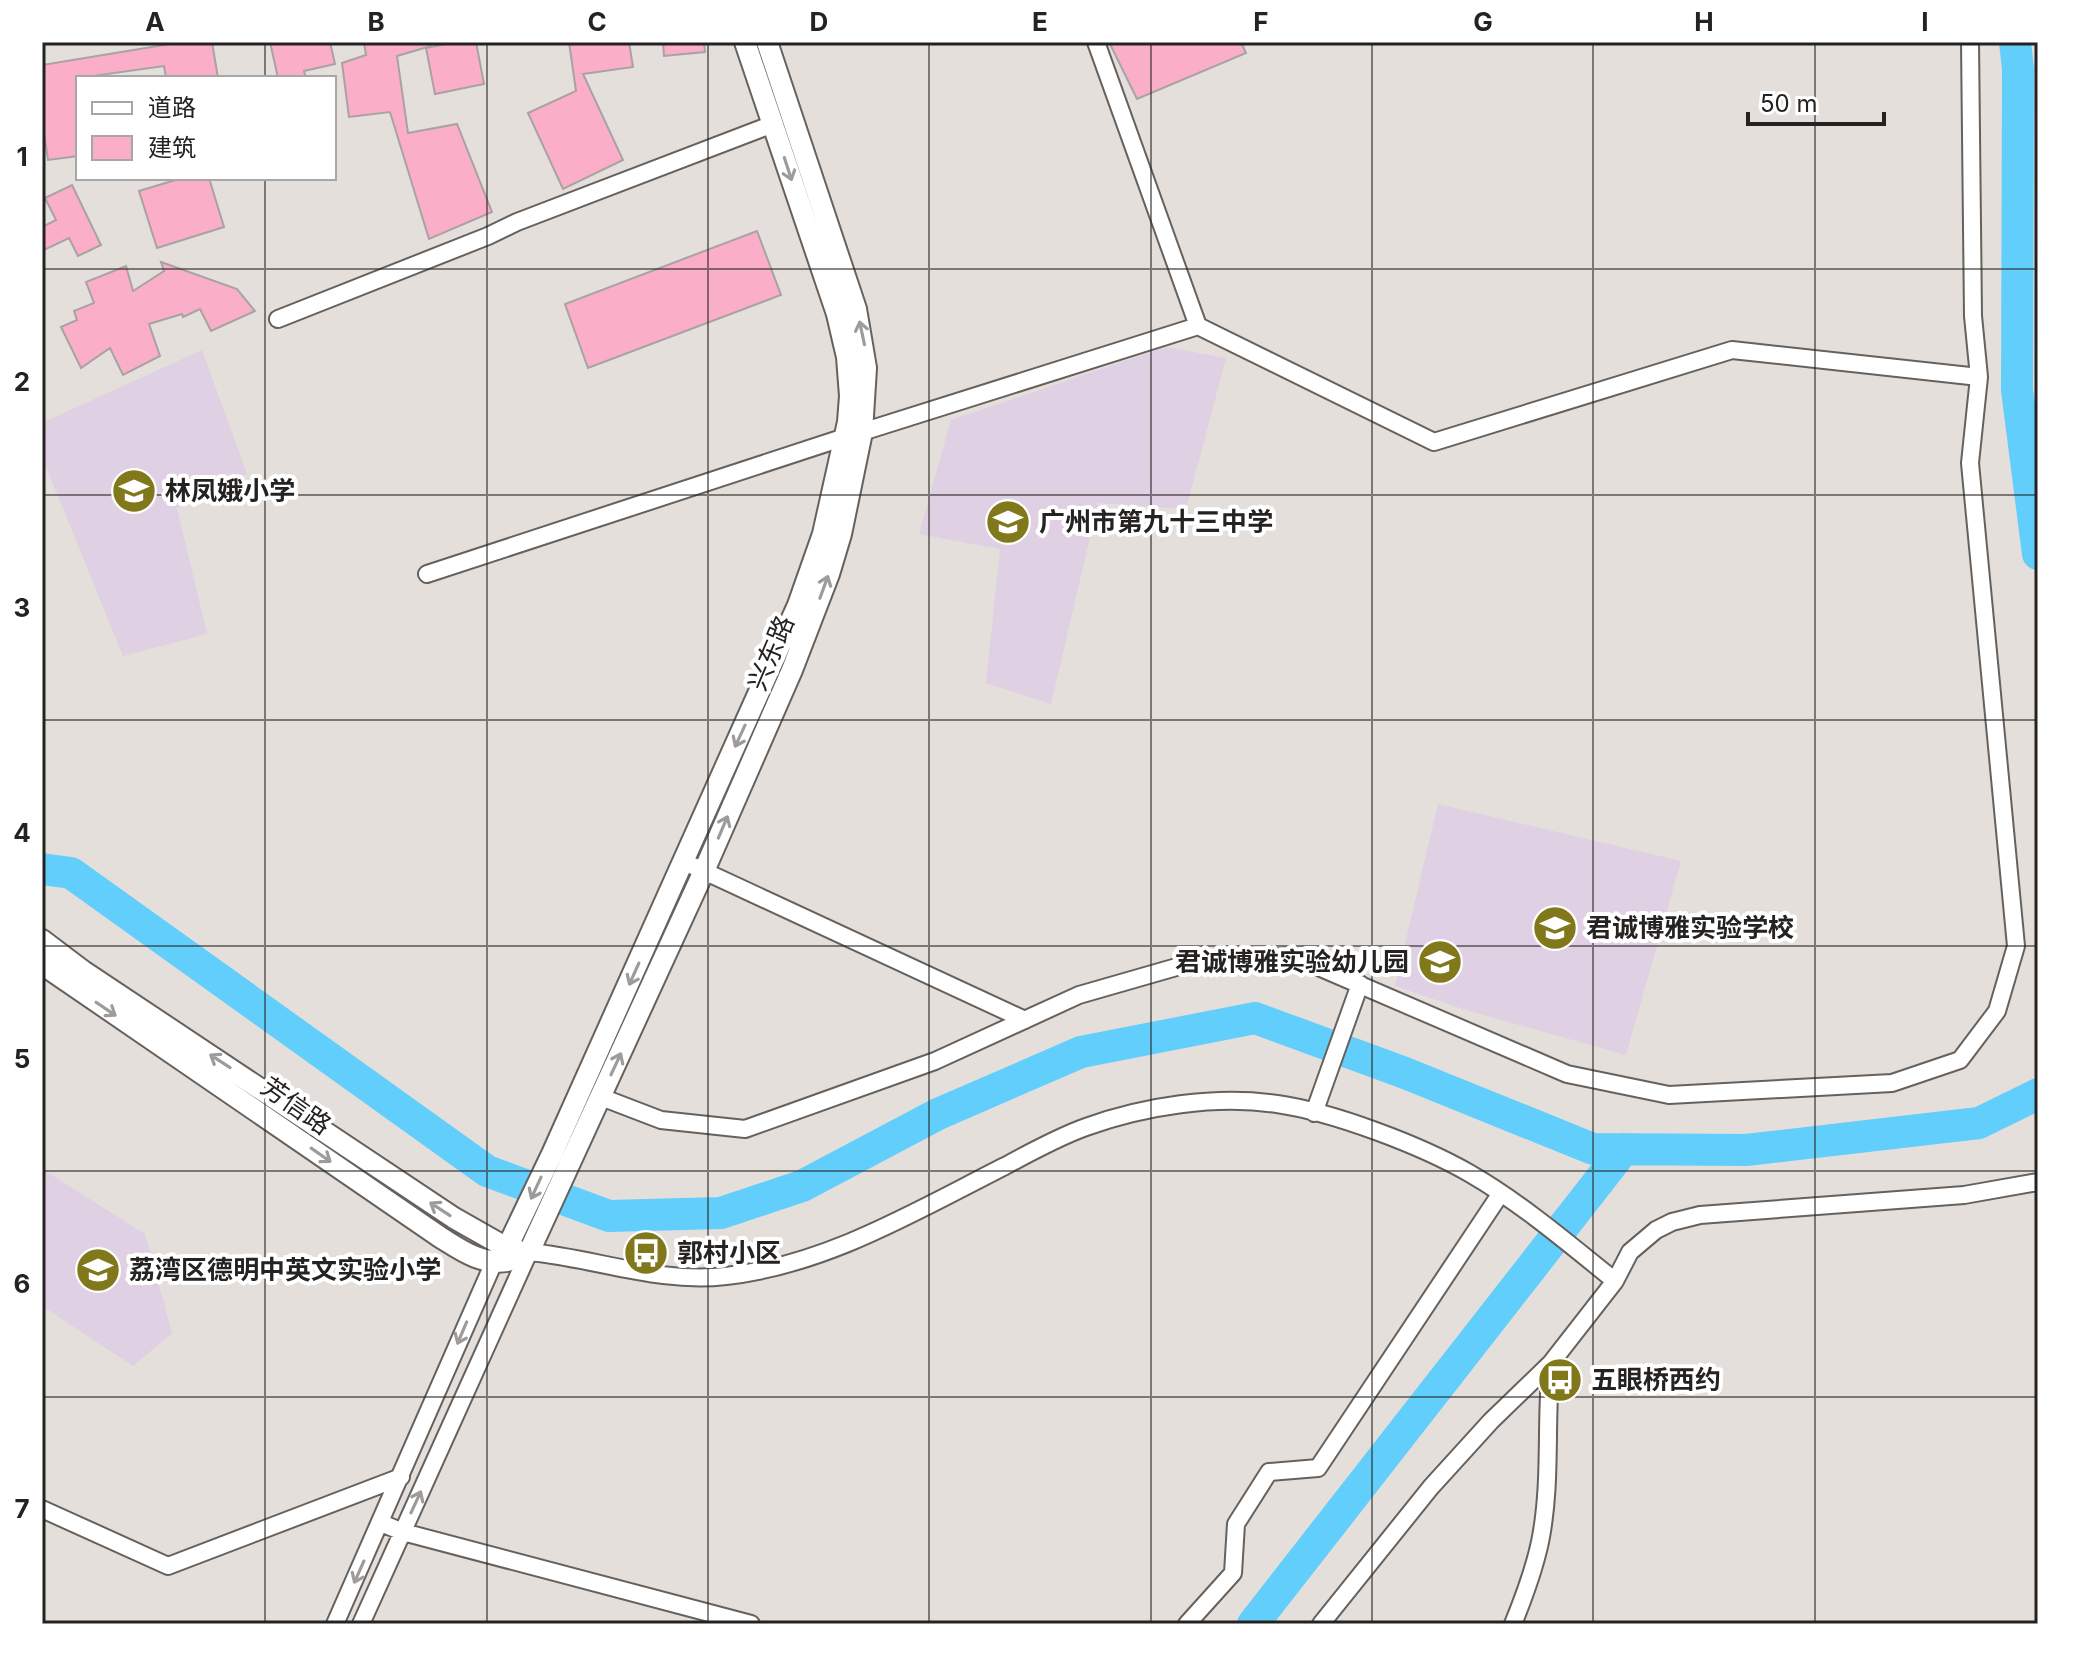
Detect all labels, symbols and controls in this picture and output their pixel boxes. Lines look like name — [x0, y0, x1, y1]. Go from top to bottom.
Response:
text: A — [145, 6, 165, 37]
text: B — [367, 6, 385, 37]
text: C — [587, 6, 607, 37]
text: D — [810, 6, 828, 37]
text: E — [1032, 6, 1048, 37]
text: F — [1253, 6, 1269, 37]
text: G — [1473, 6, 1493, 37]
text: H — [1694, 6, 1714, 37]
text: I — [1921, 6, 1929, 37]
legend — [76, 76, 336, 180]
scale bar — [1748, 76, 1884, 126]
text: 50 m — [1760, 89, 1818, 118]
text: 道路 — [148, 93, 196, 122]
text: 建筑 — [148, 133, 196, 162]
text: 1 — [16, 141, 28, 172]
one-way arrow — [782, 156, 797, 181]
one-way arrow — [853, 320, 868, 346]
text: 2 — [14, 366, 30, 397]
school or university icon: 林凤娥小学 — [110, 467, 158, 515]
place label: 林凤娥小学 — [165, 475, 295, 506]
school or university icon: 广州市第九十三中学 — [984, 498, 1032, 546]
place label: 广州市第九十三中学 — [1039, 506, 1273, 537]
one-way arrow — [818, 575, 833, 600]
text: 3 — [14, 592, 30, 623]
street label: 兴东路 — [741, 611, 800, 695]
one-way arrow — [732, 724, 747, 748]
one-way arrow — [717, 815, 732, 840]
text: 4 — [13, 817, 31, 848]
school or university icon: 君诚博雅实验学校 — [1531, 904, 1579, 952]
place label: 君诚博雅实验学校 — [1586, 912, 1794, 943]
school or university icon: 君诚博雅实验幼儿园 — [1416, 938, 1464, 986]
place label: 君诚博雅实验幼儿园 — [1175, 946, 1409, 977]
one-way arrow — [626, 961, 641, 985]
one-way arrow — [94, 1001, 117, 1017]
text: 5 — [14, 1043, 30, 1074]
one-way arrow — [209, 1052, 231, 1069]
one-way arrow — [609, 1052, 624, 1076]
street label: 芳信路 — [255, 1071, 337, 1141]
one-way arrow — [309, 1147, 331, 1163]
one-way arrow — [528, 1175, 543, 1199]
one-way arrow — [429, 1200, 452, 1216]
bus stop icon: 郭村小区 — [622, 1229, 670, 1277]
place label: 郭村小区 — [677, 1237, 781, 1268]
school or university icon: 荔湾区德明中英文实验小学 — [74, 1246, 122, 1294]
place label: 荔湾区德明中英文实验小学 — [129, 1254, 441, 1285]
text: 6 — [14, 1268, 30, 1299]
one-way arrow — [454, 1320, 468, 1345]
bus stop icon: 五眼桥西约 — [1536, 1356, 1584, 1404]
place label: 五眼桥西约 — [1591, 1364, 1721, 1395]
one-way arrow — [410, 1490, 425, 1515]
text: 7 — [14, 1493, 30, 1524]
one-way arrow — [351, 1560, 366, 1584]

